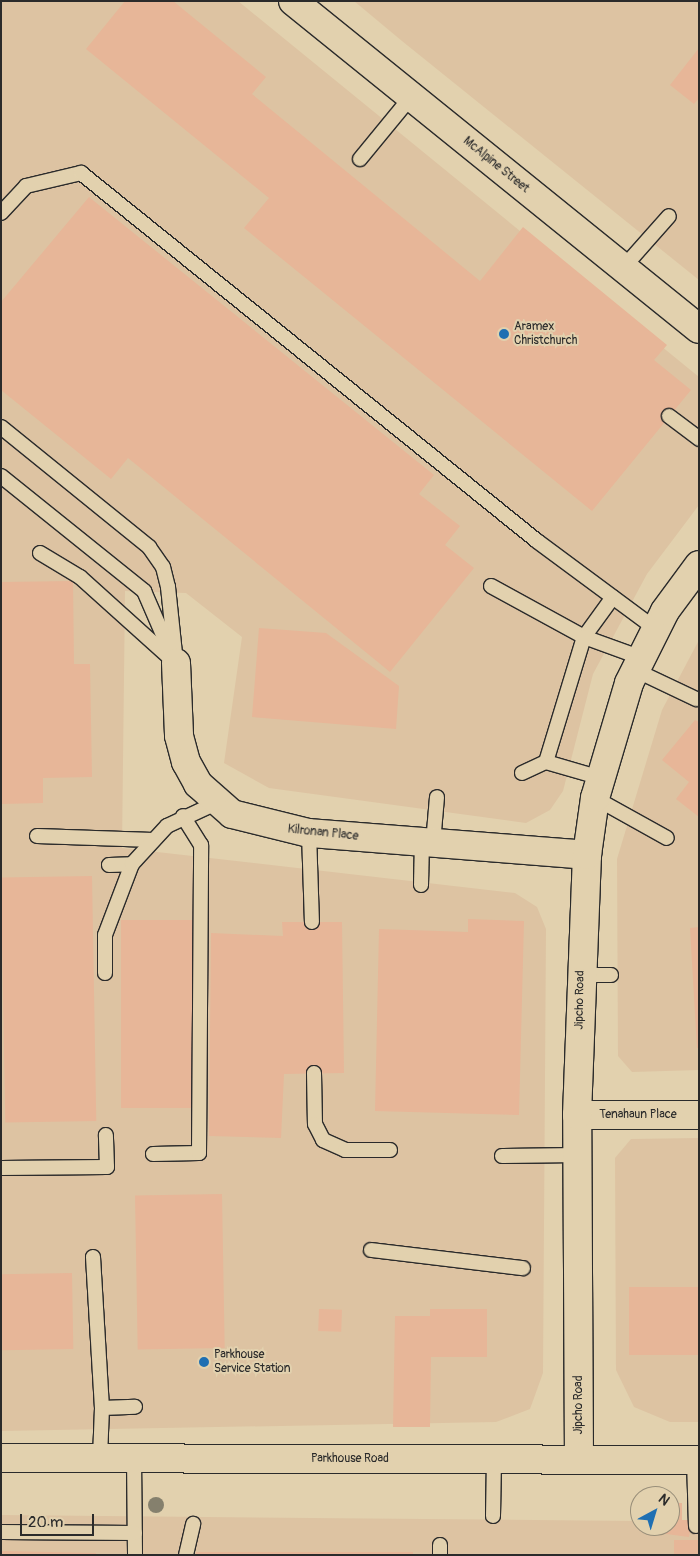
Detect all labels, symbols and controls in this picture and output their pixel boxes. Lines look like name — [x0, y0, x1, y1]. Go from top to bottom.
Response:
street label: McAlpine Street — [460, 134, 532, 196]
place label: Aramex Christchurch — [514, 320, 577, 348]
marker: Aramex Christchurch — [498, 328, 510, 340]
street label: Kilronan Place — [287, 822, 359, 844]
street label: Jipcho Road — [572, 970, 588, 1030]
street label: Tenahaun Place — [599, 1108, 677, 1122]
place label: Parkhouse Service Station — [214, 1348, 290, 1376]
marker: Parkhouse Service Station — [198, 1356, 210, 1368]
street label: Jipcho Road — [572, 1375, 586, 1435]
street label: Parkhouse Road — [311, 1452, 389, 1466]
north arrow — [630, 1486, 680, 1536]
text: N — [655, 1490, 673, 1509]
scale bar — [22, 1504, 96, 1536]
text: 20 m — [28, 1513, 63, 1532]

